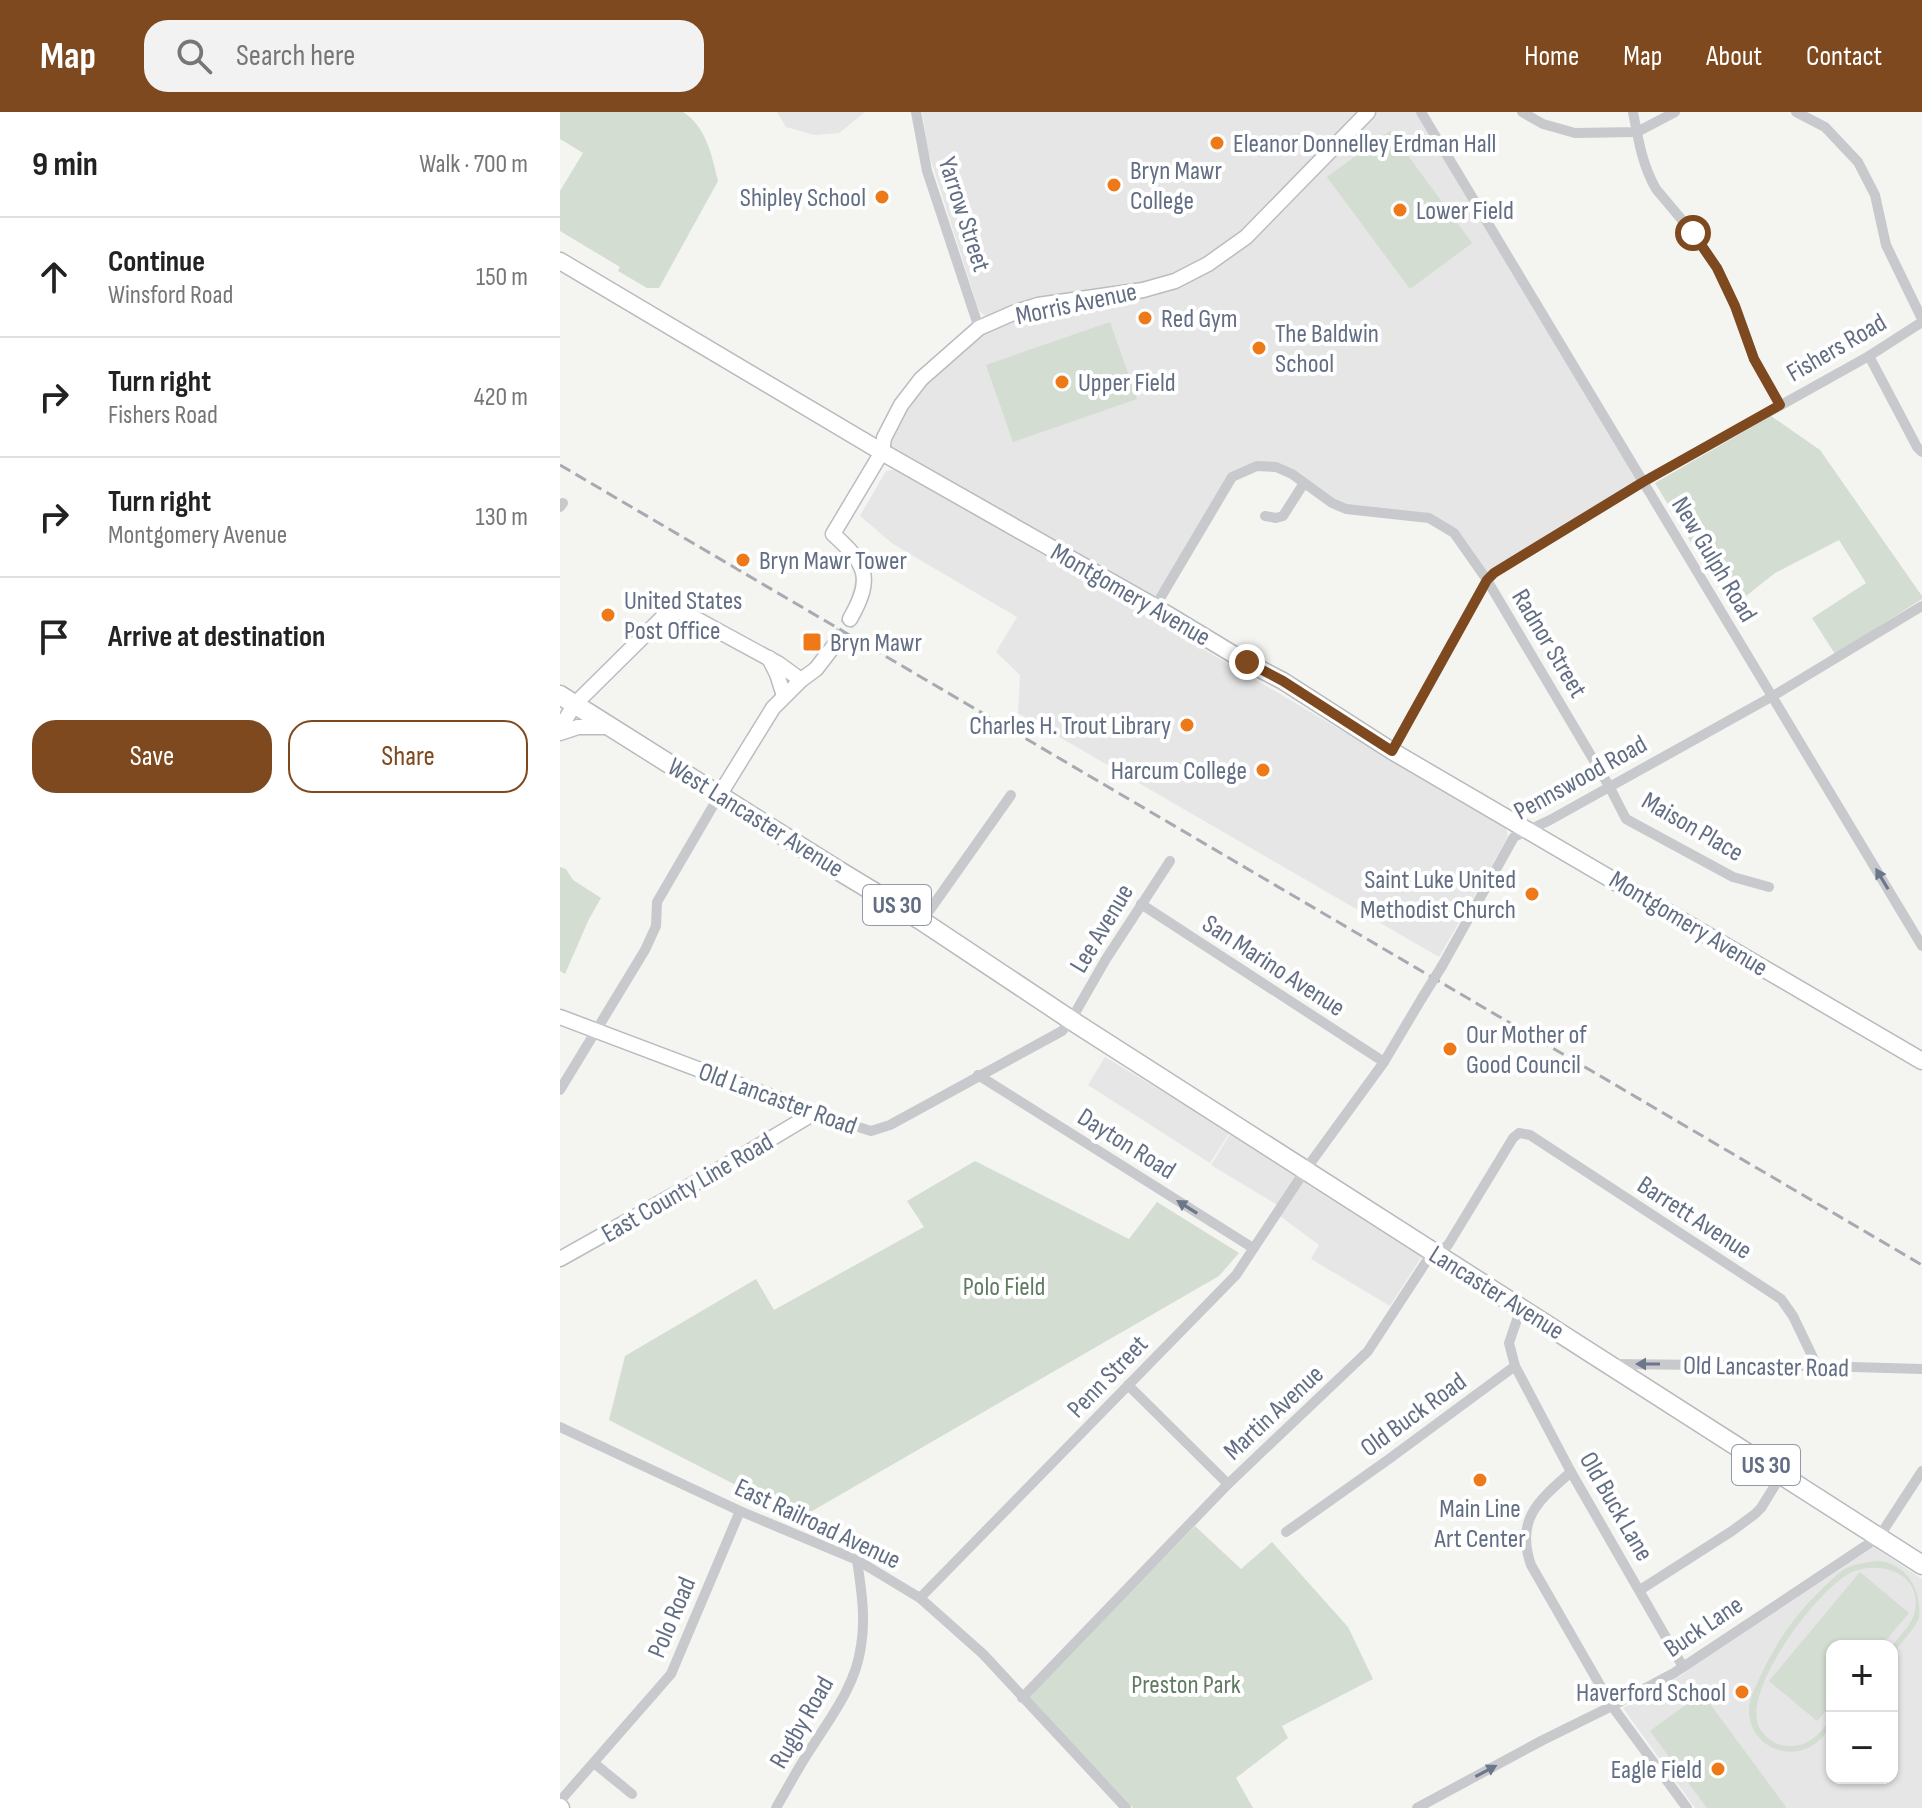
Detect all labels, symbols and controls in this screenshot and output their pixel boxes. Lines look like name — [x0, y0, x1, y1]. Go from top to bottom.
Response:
search box — [144, 20, 704, 92]
text: Map — [40, 34, 96, 79]
icon: search — [172, 34, 216, 78]
text: Search here — [236, 38, 355, 74]
text: Home — [1524, 40, 1579, 73]
text: Map — [1623, 40, 1662, 73]
text: About — [1706, 40, 1762, 73]
text: Contact — [1806, 40, 1882, 73]
place label: Eleanor Donnelley Erdman Hall — [1233, 129, 1496, 160]
marker: Eleanor Donnelley Erdman Hall — [1208, 134, 1226, 152]
text: 9 min — [32, 144, 98, 185]
text: Walk · 700 m — [419, 149, 528, 180]
street label: Yarrow Street — [931, 153, 997, 276]
place label: Bryn Mawr College — [1130, 156, 1222, 217]
marker: Bryn Mawr College — [1105, 176, 1123, 194]
place label: Shipley School — [740, 183, 866, 214]
marker: Shipley School — [873, 188, 891, 206]
place label: Lower Field — [1416, 196, 1514, 227]
marker: Lower Field — [1391, 201, 1409, 219]
route start — [1675, 215, 1711, 251]
text: Continue — [108, 244, 205, 280]
icon: ahead — [32, 255, 76, 299]
text: 150 m — [476, 262, 528, 293]
street label: Morris Avenue — [1013, 277, 1140, 332]
text: Winsford Road — [108, 280, 233, 311]
place label: Red Gym — [1161, 304, 1237, 335]
street label: Fishers Road — [1781, 307, 1892, 389]
marker: Red Gym — [1136, 309, 1154, 327]
place label: The Baldwin School — [1275, 319, 1379, 380]
marker: The Baldwin School — [1250, 339, 1268, 357]
text: Turn right — [108, 364, 211, 400]
place label: Upper Field — [1078, 368, 1176, 399]
marker: Upper Field — [1053, 373, 1071, 391]
icon: right — [32, 375, 76, 419]
text: 420 m — [474, 382, 528, 413]
text: Fishers Road — [108, 400, 218, 431]
text: Turn right — [108, 484, 211, 520]
street label: New Gulph Road — [1664, 492, 1763, 628]
icon: right — [32, 495, 76, 539]
text: 130 m — [476, 502, 528, 533]
text: Montgomery Avenue — [108, 520, 287, 551]
street label: Montgomery Avenue — [1045, 537, 1216, 653]
place label: Bryn Mawr Tower — [759, 546, 908, 577]
marker: Bryn Mawr Tower — [734, 551, 752, 569]
street label: Radnor Street — [1504, 584, 1593, 704]
place label: United States Post Office — [624, 586, 742, 647]
marker: United States Post Office — [599, 606, 617, 624]
icon: arrive — [32, 615, 76, 659]
text: Arrive at destination — [108, 619, 325, 655]
place label: Bryn Mawr — [830, 628, 922, 659]
marker: Bryn Mawr — [801, 631, 823, 653]
route end — [1229, 644, 1265, 680]
place label: Charles H. Trout Library — [969, 711, 1171, 742]
marker: Charles H. Trout Library — [1178, 716, 1196, 734]
button: Save — [32, 720, 272, 793]
button: Share — [288, 720, 528, 793]
street label: Pennswood Road — [1509, 729, 1653, 828]
street label: West Lancaster Avenue — [661, 752, 849, 885]
place label: Harcum College — [1111, 756, 1247, 787]
marker: Harcum College — [1254, 761, 1272, 779]
street label: Maison Place — [1636, 786, 1749, 869]
place label: Saint Luke United Methodist Church — [1360, 865, 1516, 926]
street label: Montgomery Avenue — [1603, 865, 1773, 984]
one-way arrow — [1875, 868, 1889, 890]
street label: Lee Avenue — [1064, 879, 1141, 979]
road number: US 30 — [863, 885, 931, 925]
marker: Saint Luke United Methodist Church — [1523, 885, 1541, 903]
street label: San Marino Avenue — [1196, 909, 1350, 1024]
place label: Our Mother of Good Council — [1466, 1020, 1587, 1081]
marker: Our Mother of Good Council — [1441, 1040, 1459, 1058]
street label: Old Lancaster Road — [694, 1056, 861, 1142]
street label: Dayton Road — [1071, 1102, 1181, 1187]
street label: East County Line Road — [597, 1127, 779, 1250]
street label: Barrett Avenue — [1631, 1170, 1757, 1267]
one-way arrow — [1176, 1200, 1198, 1214]
street label: Lancaster Avenue — [1423, 1239, 1570, 1347]
park label: Polo Field — [963, 1272, 1045, 1303]
street label: Penn Street — [1061, 1329, 1155, 1425]
street label: Old Lancaster Road — [1683, 1351, 1849, 1384]
one-way arrow — [1635, 1358, 1660, 1370]
street label: Martin Avenue — [1218, 1359, 1330, 1467]
street label: Old Buck Road — [1355, 1367, 1473, 1464]
road number: US 30 — [1732, 1445, 1800, 1485]
street label: Old Buck Lane — [1572, 1447, 1659, 1567]
marker: Main Line Art Center — [1471, 1471, 1489, 1489]
street label: East Railroad Avenue — [729, 1472, 905, 1576]
place label: Main Line Art Center — [1433, 1494, 1526, 1555]
street label: Polo Road — [642, 1572, 703, 1663]
street label: Buck Lane — [1659, 1590, 1749, 1665]
map controls — [1826, 1640, 1898, 1784]
button: + — [1826, 1640, 1898, 1712]
park label: Preston Park — [1131, 1670, 1241, 1701]
street label: Rugby Road — [764, 1671, 841, 1774]
place label: Haverford School — [1576, 1678, 1726, 1709]
marker: Haverford School — [1733, 1683, 1751, 1701]
button: − — [1826, 1712, 1898, 1784]
place label: Eagle Field — [1611, 1755, 1702, 1786]
marker: Eagle Field — [1709, 1760, 1727, 1778]
one-way arrow — [1475, 1764, 1497, 1778]

